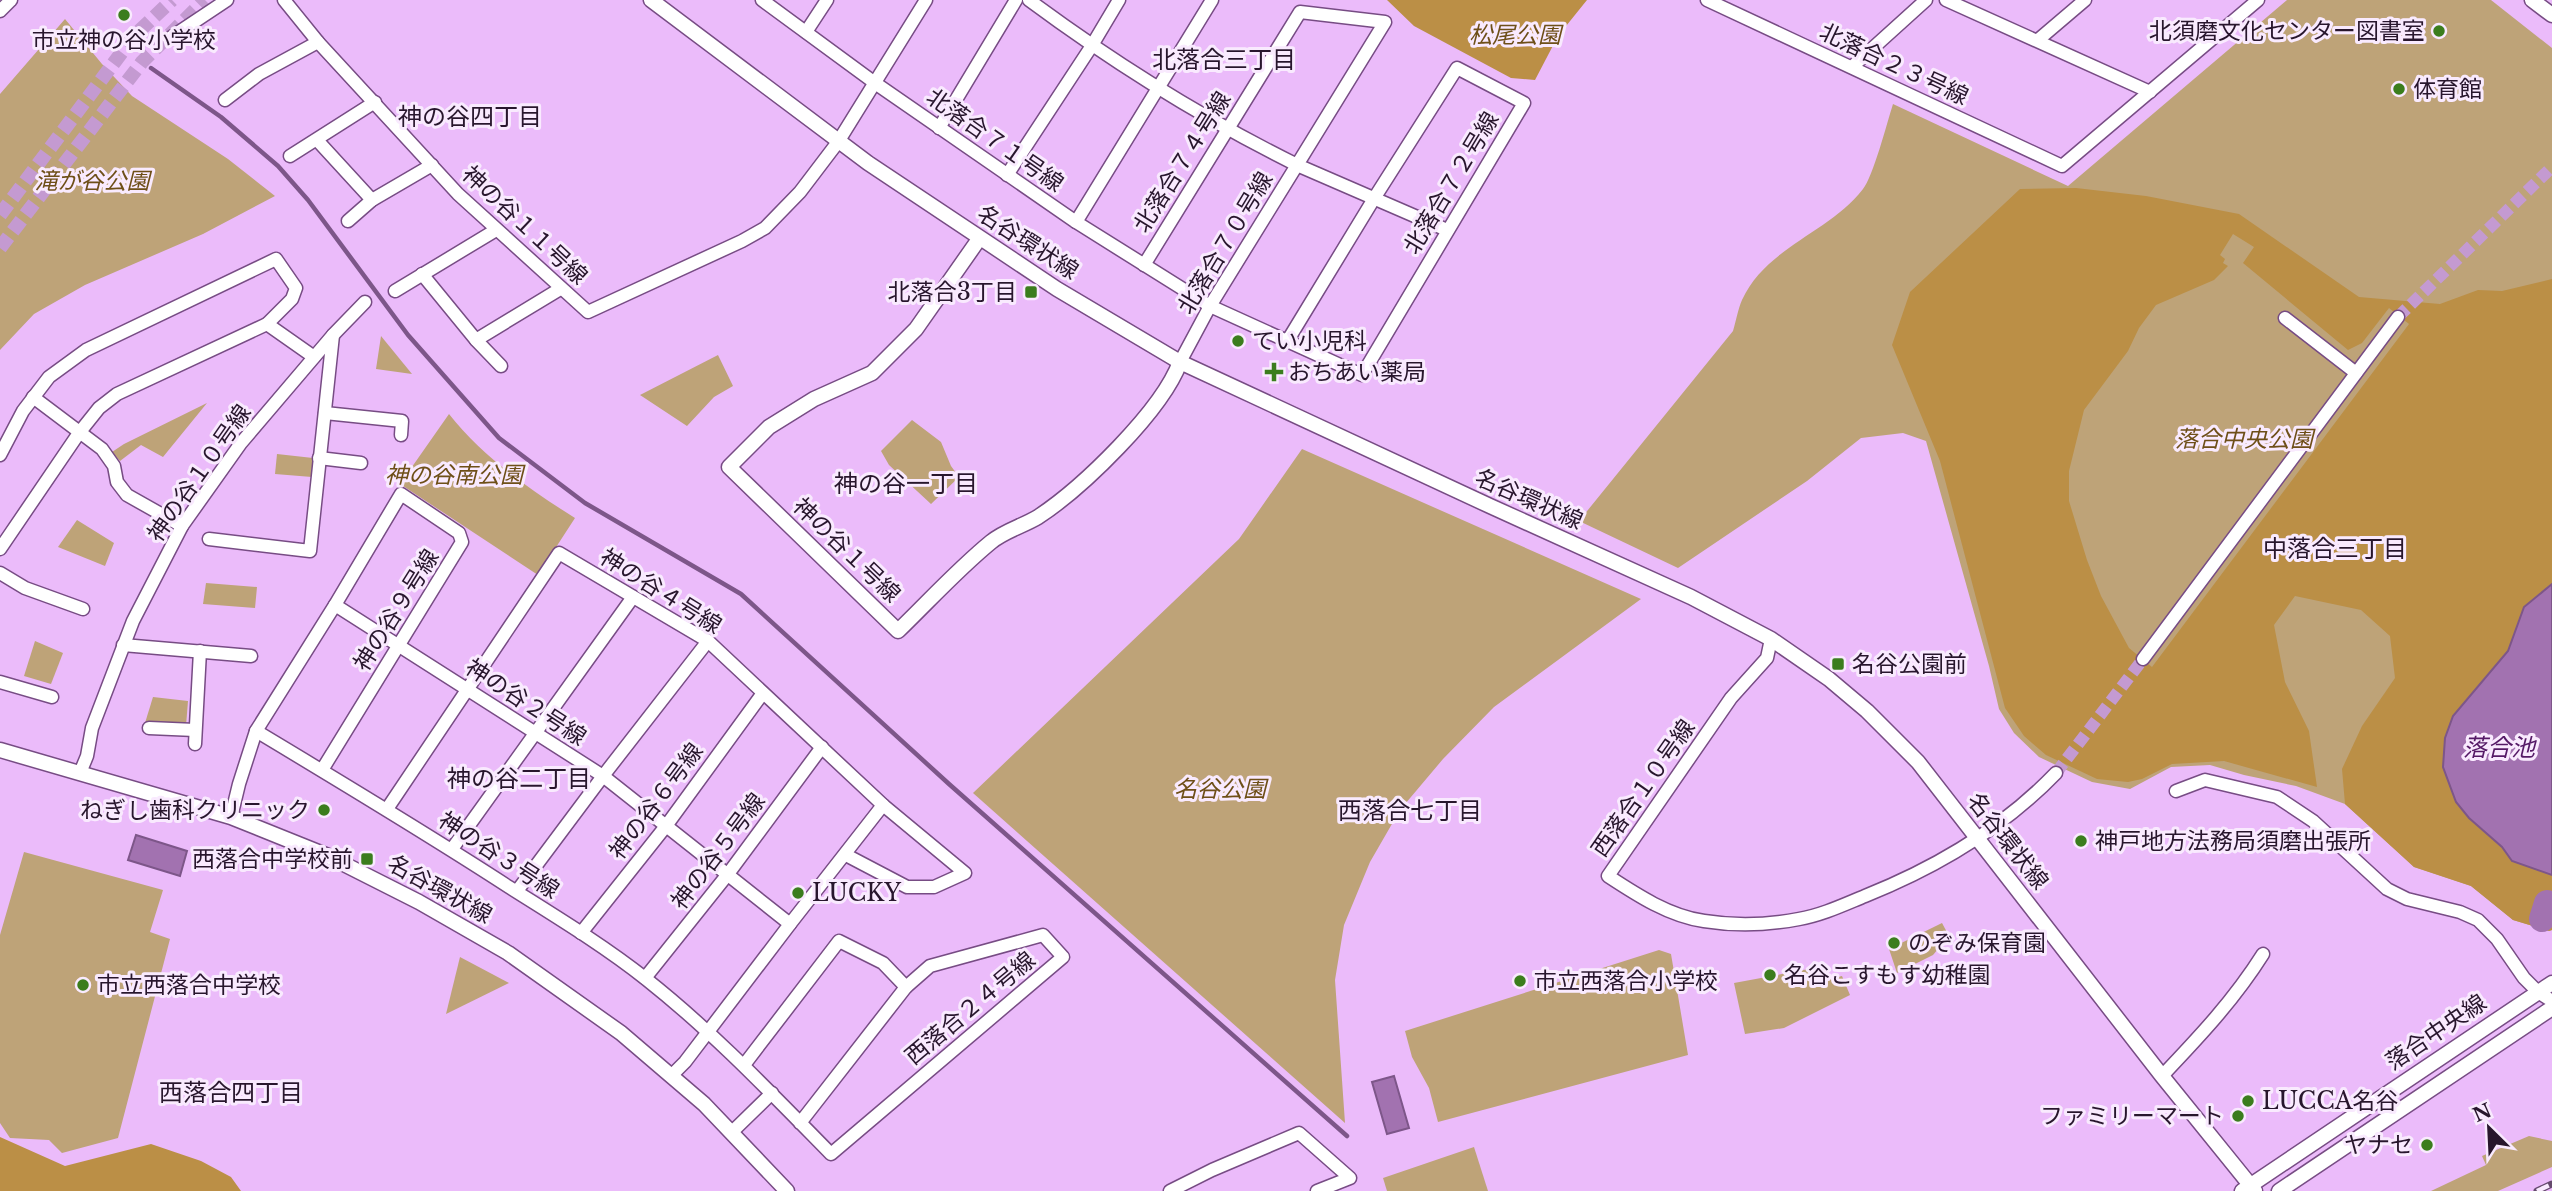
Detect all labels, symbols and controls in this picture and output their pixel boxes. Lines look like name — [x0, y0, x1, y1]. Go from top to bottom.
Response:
marker: 市立神の谷小学校 — [116, 7, 132, 23]
street label: 北落合２３号線 — [1815, 17, 1973, 111]
place label: 北須磨文化センター図書室 — [2149, 17, 2425, 45]
park label: 松尾公園 — [1469, 21, 1564, 49]
marker: 北須磨文化センター図書室 — [2431, 23, 2447, 39]
place label: 市立神の谷小学校 — [32, 26, 216, 54]
district label: 北落合三丁目 — [1152, 45, 1296, 74]
place label: 体育館 — [2413, 75, 2482, 103]
marker: 体育館 — [2391, 81, 2407, 97]
street label: 北落合７１号線 — [921, 82, 1069, 198]
street label: 北落合７４号線 — [1127, 86, 1237, 238]
district label: 神の谷四丁目 — [398, 102, 542, 131]
street label: 北落合７２号線 — [1398, 107, 1504, 259]
street label: 神の谷１１号線 — [457, 160, 593, 290]
park label: 滝が谷公園 — [35, 167, 153, 195]
street label: 北落合７０号線 — [1172, 167, 1278, 319]
street label: 名谷環状線 — [972, 199, 1084, 285]
place label: 北落合3丁目 — [888, 278, 1017, 306]
marker: 北落合3丁目 — [1023, 284, 1039, 300]
place label: てい小児科 — [1252, 327, 1367, 355]
marker: てい小児科 — [1230, 333, 1246, 349]
place label: おちあい薬局 — [1288, 358, 1426, 386]
marker: おちあい薬局 — [1266, 364, 1282, 380]
street label: 神の谷１０号線 — [141, 399, 257, 547]
park label: 落合中央公園 — [2175, 425, 2316, 453]
park label: 神の谷南公園 — [385, 461, 526, 489]
street label: 名谷環状線 — [1471, 463, 1587, 535]
district label: 神の谷一丁目 — [834, 469, 978, 498]
street label: 神の谷１号線 — [788, 492, 906, 608]
district label: 中落合三丁目 — [2263, 534, 2407, 563]
street label: 神の谷４号線 — [595, 543, 727, 639]
street label: 神の谷９号線 — [348, 544, 444, 676]
place label: 名谷公園前 — [1852, 650, 1967, 678]
street label: 神の谷２号線 — [461, 653, 591, 751]
marker: 名谷公園前 — [1830, 656, 1846, 672]
street label: 西落合１０号線 — [1585, 714, 1701, 862]
water label: 落合池 — [2463, 733, 2537, 762]
street label: 神の谷６号線 — [603, 737, 709, 865]
district label: 神の谷二丁目 — [447, 764, 591, 793]
park label: 名谷公園 — [1174, 775, 1269, 803]
street label: 神の谷５号線 — [665, 787, 771, 915]
street label: 名谷環状線 — [1962, 787, 2054, 895]
place label: ねぎし歯科クリニック — [80, 796, 310, 824]
district label: 西落合七丁目 — [1338, 796, 1482, 825]
marker: ねぎし歯科クリニック — [316, 802, 332, 818]
street label: 神の谷３号線 — [434, 806, 564, 904]
place label: 神戸地方法務局須磨出張所 — [2095, 827, 2371, 855]
marker: 神戸地方法務局須磨出張所 — [2073, 833, 2089, 849]
place label: 西落合中学校前 — [192, 845, 353, 873]
street label: 名谷環状線 — [383, 849, 497, 929]
marker: 西落合中学校前 — [359, 851, 375, 867]
place label: LUCKY — [812, 879, 901, 907]
marker: LUCKY — [790, 885, 806, 901]
place label: のぞみ保育園 — [1908, 929, 2046, 957]
marker: のぞみ保育園 — [1886, 935, 1902, 951]
street label: 西落合２４号線 — [899, 946, 1041, 1070]
place label: 名谷こすもす幼稚園 — [1784, 961, 1991, 989]
place label: 市立西落合小学校 — [1534, 967, 1718, 995]
marker: 名谷こすもす幼稚園 — [1762, 967, 1778, 983]
place label: 市立西落合中学校 — [97, 971, 281, 999]
marker: 市立西落合小学校 — [1512, 973, 1528, 989]
marker: 市立西落合中学校 — [75, 977, 91, 993]
street label: 落合中央線 — [2381, 988, 2491, 1076]
district label: 西落合四丁目 — [159, 1078, 303, 1107]
place label: LUCCA名谷 — [2262, 1087, 2399, 1115]
marker: LUCCA名谷 — [2240, 1093, 2256, 1109]
north arrow — [2454, 1093, 2524, 1163]
text: N — [2469, 1099, 2495, 1127]
place label: ファミリーマート — [2040, 1102, 2224, 1130]
marker: ファミリーマート — [2230, 1108, 2246, 1124]
place label: ヤナセ — [2344, 1131, 2413, 1159]
marker: ヤナセ — [2419, 1137, 2435, 1153]

